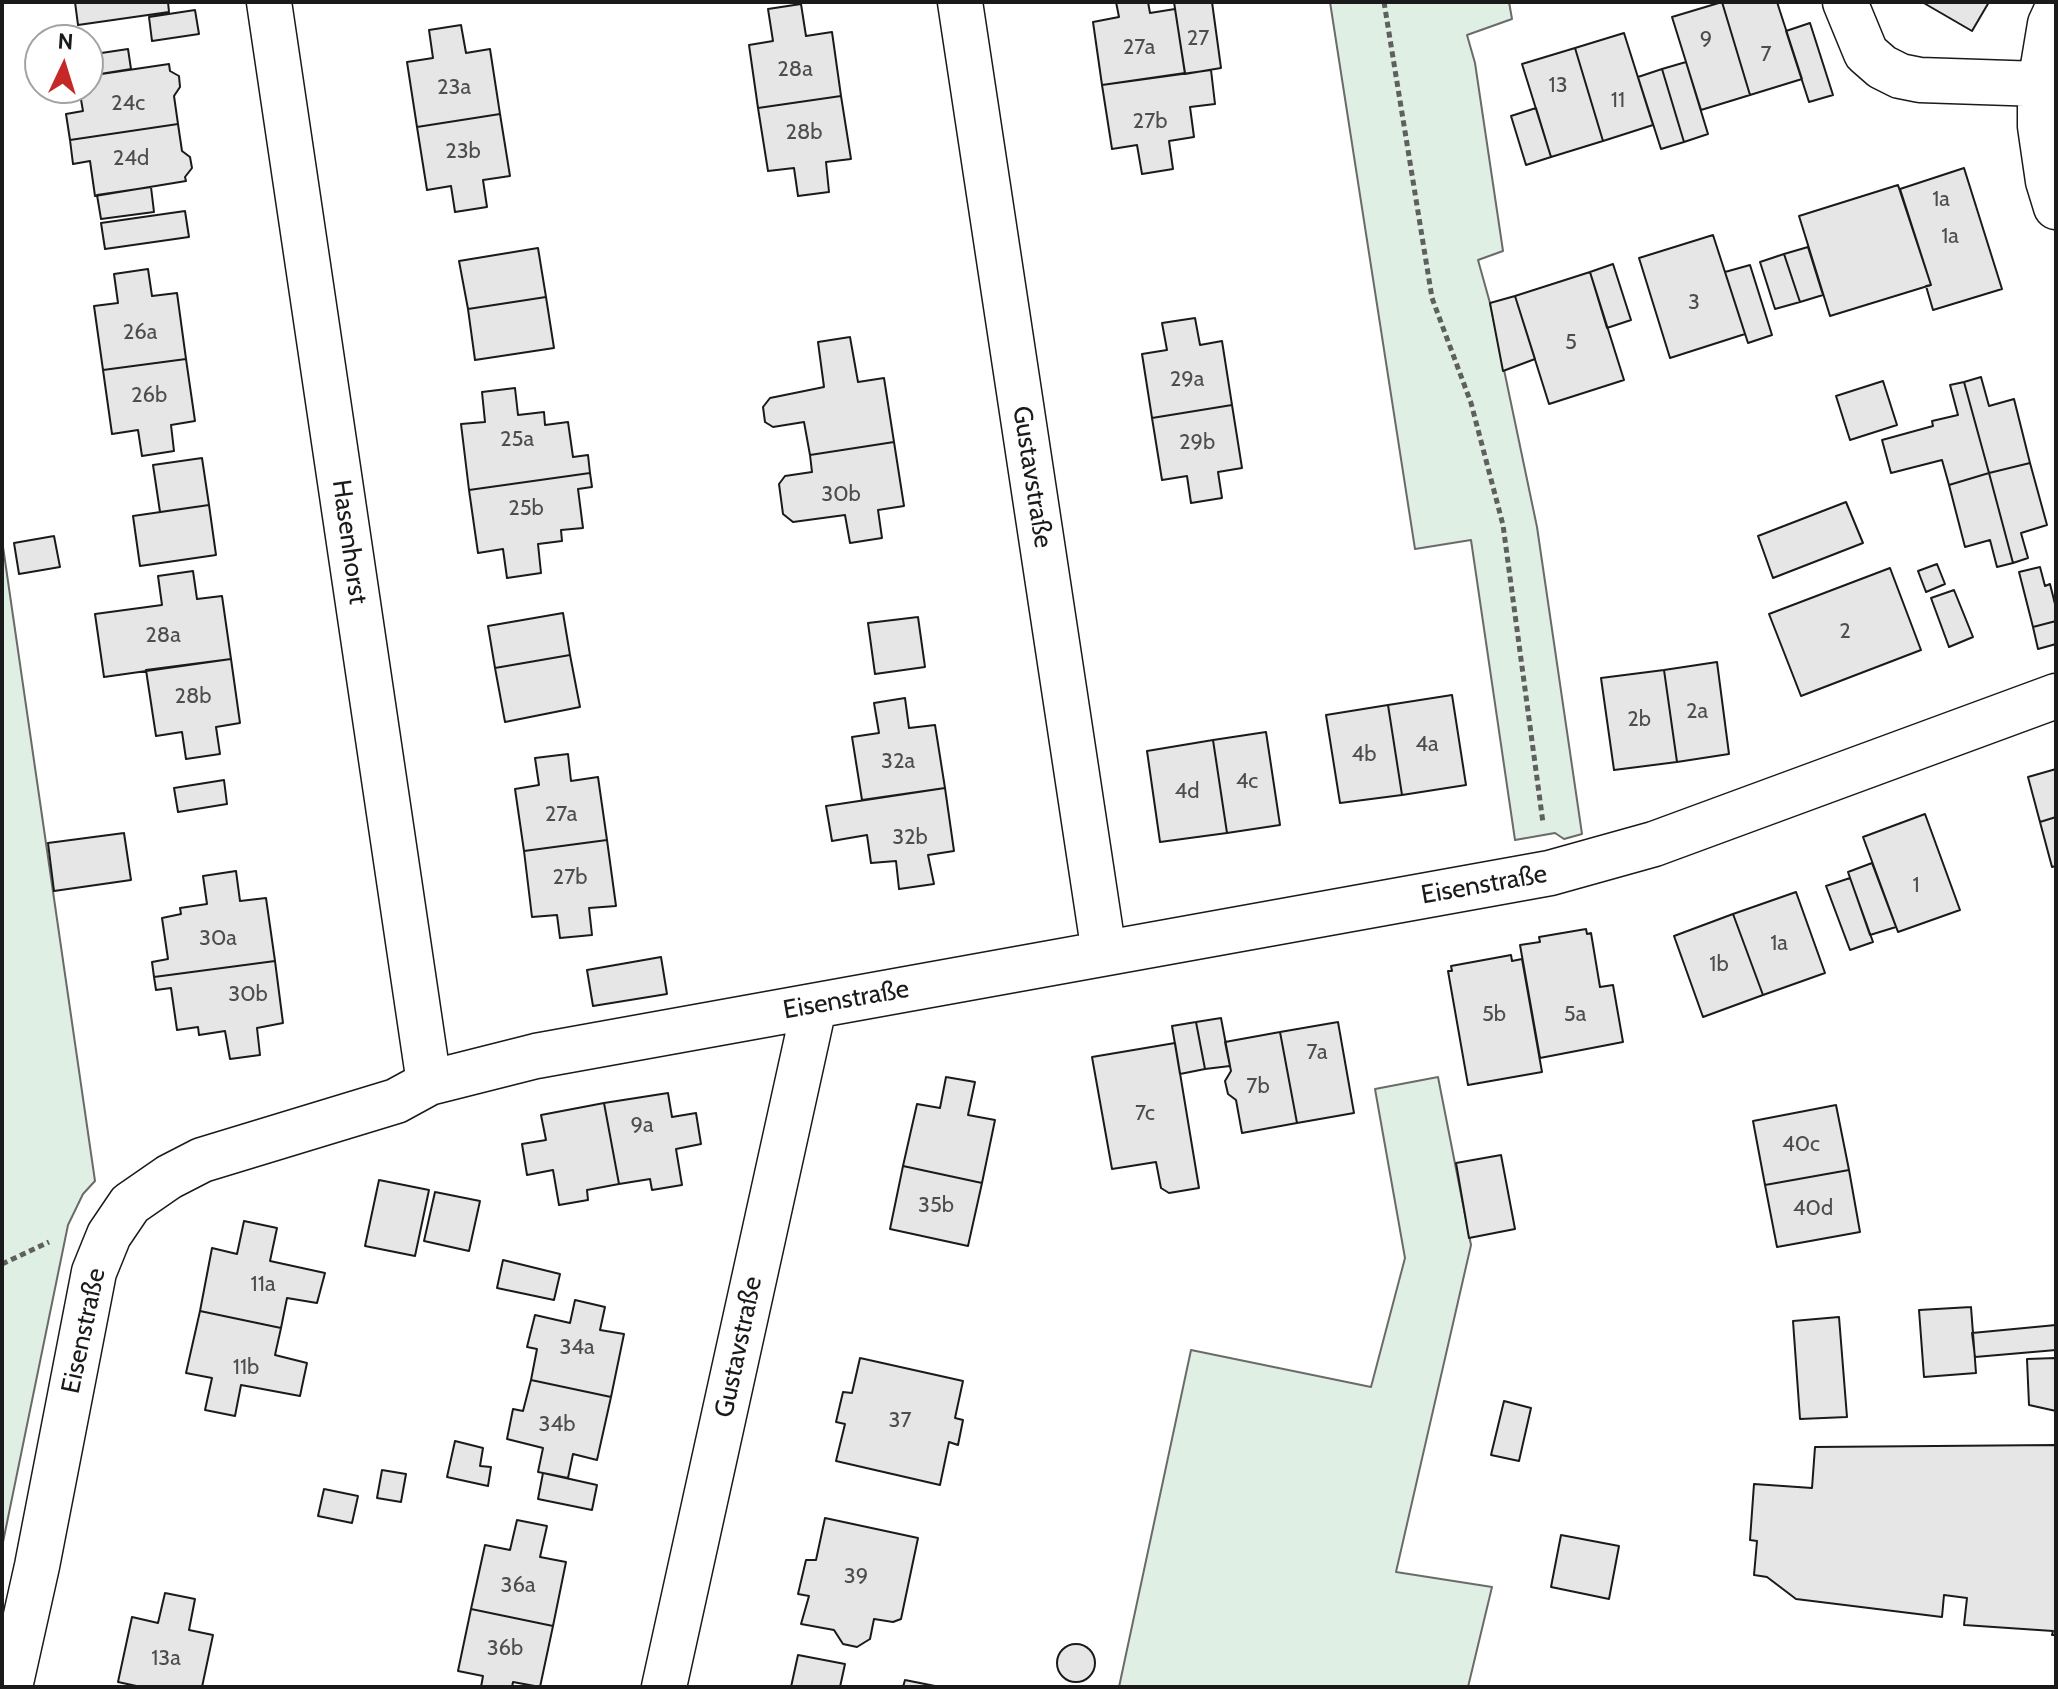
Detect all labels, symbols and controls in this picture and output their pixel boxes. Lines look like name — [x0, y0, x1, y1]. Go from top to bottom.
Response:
north arrow — [24, 24, 104, 104]
house number: 27 — [1187, 26, 1209, 52]
house number: 9 — [1700, 27, 1712, 53]
text: N — [57, 28, 74, 56]
house number: 27a — [1123, 35, 1155, 61]
house number: 7 — [1760, 42, 1772, 68]
house number: 28a — [777, 57, 813, 83]
house number: 13 — [1548, 73, 1568, 99]
house number: 23a — [437, 75, 471, 101]
house number: 11 — [1611, 88, 1625, 114]
house number: 24c — [111, 91, 145, 117]
house number: 27b — [1133, 109, 1167, 135]
house number: 28b — [785, 120, 823, 146]
house number: 23b — [445, 139, 481, 165]
house number: 24d — [113, 146, 149, 172]
house number: 1a — [1932, 187, 1950, 213]
house number: 1a — [1941, 224, 1959, 250]
house number: 3 — [1688, 290, 1700, 316]
house number: 26a — [123, 320, 157, 346]
house number: 5 — [1565, 330, 1577, 356]
house number: 29a — [1170, 367, 1204, 393]
house number: 26b — [131, 383, 167, 409]
street label: Gustavstraße — [1005, 404, 1059, 550]
house number: 25a — [500, 427, 534, 453]
house number: 29b — [1179, 430, 1215, 456]
street label: Hasenhorst — [325, 478, 373, 606]
house number: 30b — [821, 482, 861, 508]
house number: 25b — [508, 496, 544, 522]
house number: 2 — [1839, 619, 1851, 645]
house number: 28a — [145, 623, 181, 649]
house number: 28b — [174, 684, 212, 710]
house number: 2a — [1686, 699, 1708, 725]
house number: 2b — [1627, 707, 1651, 733]
house number: 4a — [1415, 732, 1439, 758]
house number: 4b — [1352, 742, 1376, 768]
house number: 32a — [881, 749, 915, 775]
house number: 4c — [1236, 769, 1258, 795]
house number: 4d — [1175, 779, 1199, 805]
house number: 27a — [545, 802, 577, 828]
house number: 32b — [892, 825, 928, 851]
street label: Eisenstraße — [1419, 859, 1549, 911]
house number: 27b — [553, 865, 587, 891]
house number: 1 — [1912, 873, 1920, 899]
house number: 30a — [199, 926, 237, 952]
house number: 1a — [1770, 931, 1788, 957]
house number: 1b — [1709, 952, 1729, 978]
street label: Eisenstraße — [781, 974, 911, 1026]
house number: 30b — [228, 982, 268, 1008]
house number: 5b — [1482, 1002, 1506, 1028]
house number: 5a — [1564, 1002, 1586, 1028]
house number: 7a — [1307, 1040, 1327, 1066]
house number: 7b — [1246, 1074, 1270, 1100]
house number: 7c — [1135, 1101, 1155, 1127]
house number: 9a — [630, 1113, 654, 1139]
house number: 40c — [1782, 1132, 1820, 1158]
house number: 35b — [918, 1193, 954, 1219]
house number: 40d — [1793, 1196, 1833, 1222]
street label: Eisenstraße — [56, 1265, 112, 1397]
house number: 11a — [251, 1272, 275, 1298]
street label: Gustavstraße — [709, 1274, 769, 1420]
house number: 34a — [559, 1335, 595, 1361]
house number: 11b — [233, 1355, 259, 1381]
house number: 37 — [889, 1408, 911, 1434]
house number: 34b — [539, 1412, 575, 1438]
house number: 39 — [844, 1564, 868, 1590]
house number: 36a — [501, 1573, 535, 1599]
house number: 36b — [487, 1636, 523, 1662]
house number: 13a — [151, 1646, 181, 1672]

